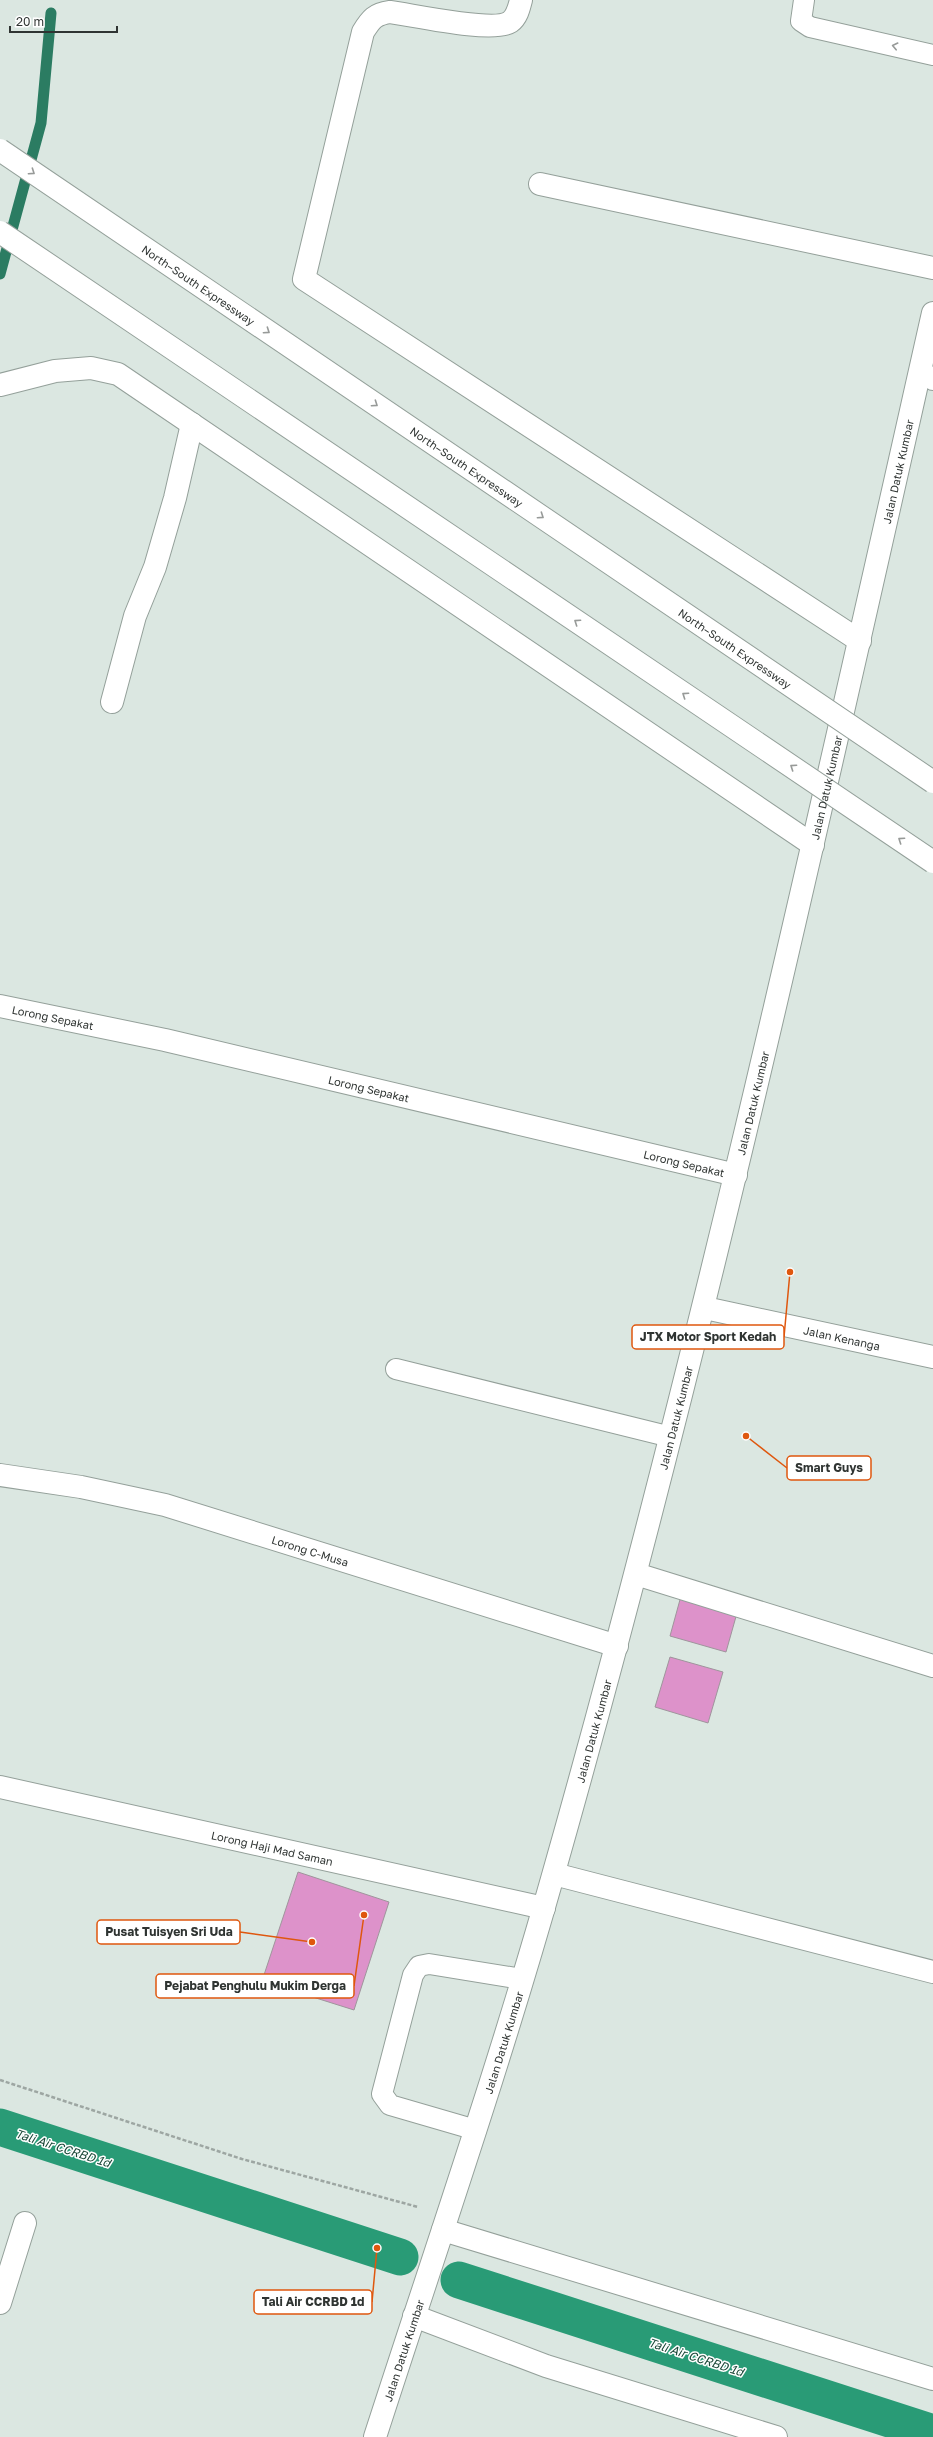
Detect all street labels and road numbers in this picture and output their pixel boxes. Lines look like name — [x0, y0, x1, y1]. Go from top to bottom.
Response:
street label: North–South Expressway — [140, 242, 258, 327]
street label: Jalan Datuk Kumbar — [879, 417, 916, 525]
street label: North–South Expressway — [408, 424, 526, 509]
street label: North–South Expressway — [676, 605, 794, 691]
street label: Jalan Datuk Kumbar — [808, 733, 844, 841]
street label: Lorong Sepakat — [11, 1002, 95, 1032]
street label: Jalan Datuk Kumbar — [734, 1049, 771, 1156]
street label: Lorong Sepakat — [327, 1072, 411, 1104]
street label: Lorong Sepakat — [642, 1147, 726, 1179]
street label: Jalan Kenanga — [802, 1323, 881, 1352]
street label: Jalan Datuk Kumbar — [656, 1364, 695, 1471]
street label: Lorong C-Musa — [270, 1532, 350, 1568]
street label: Jalan Datuk Kumbar — [573, 1677, 614, 1784]
street label: Lorong Haji Mad Saman — [210, 1828, 334, 1867]
street label: Jalan Datuk Kumbar — [481, 1989, 525, 2095]
street label: Jalan Datuk Kumbar — [380, 2297, 426, 2403]

